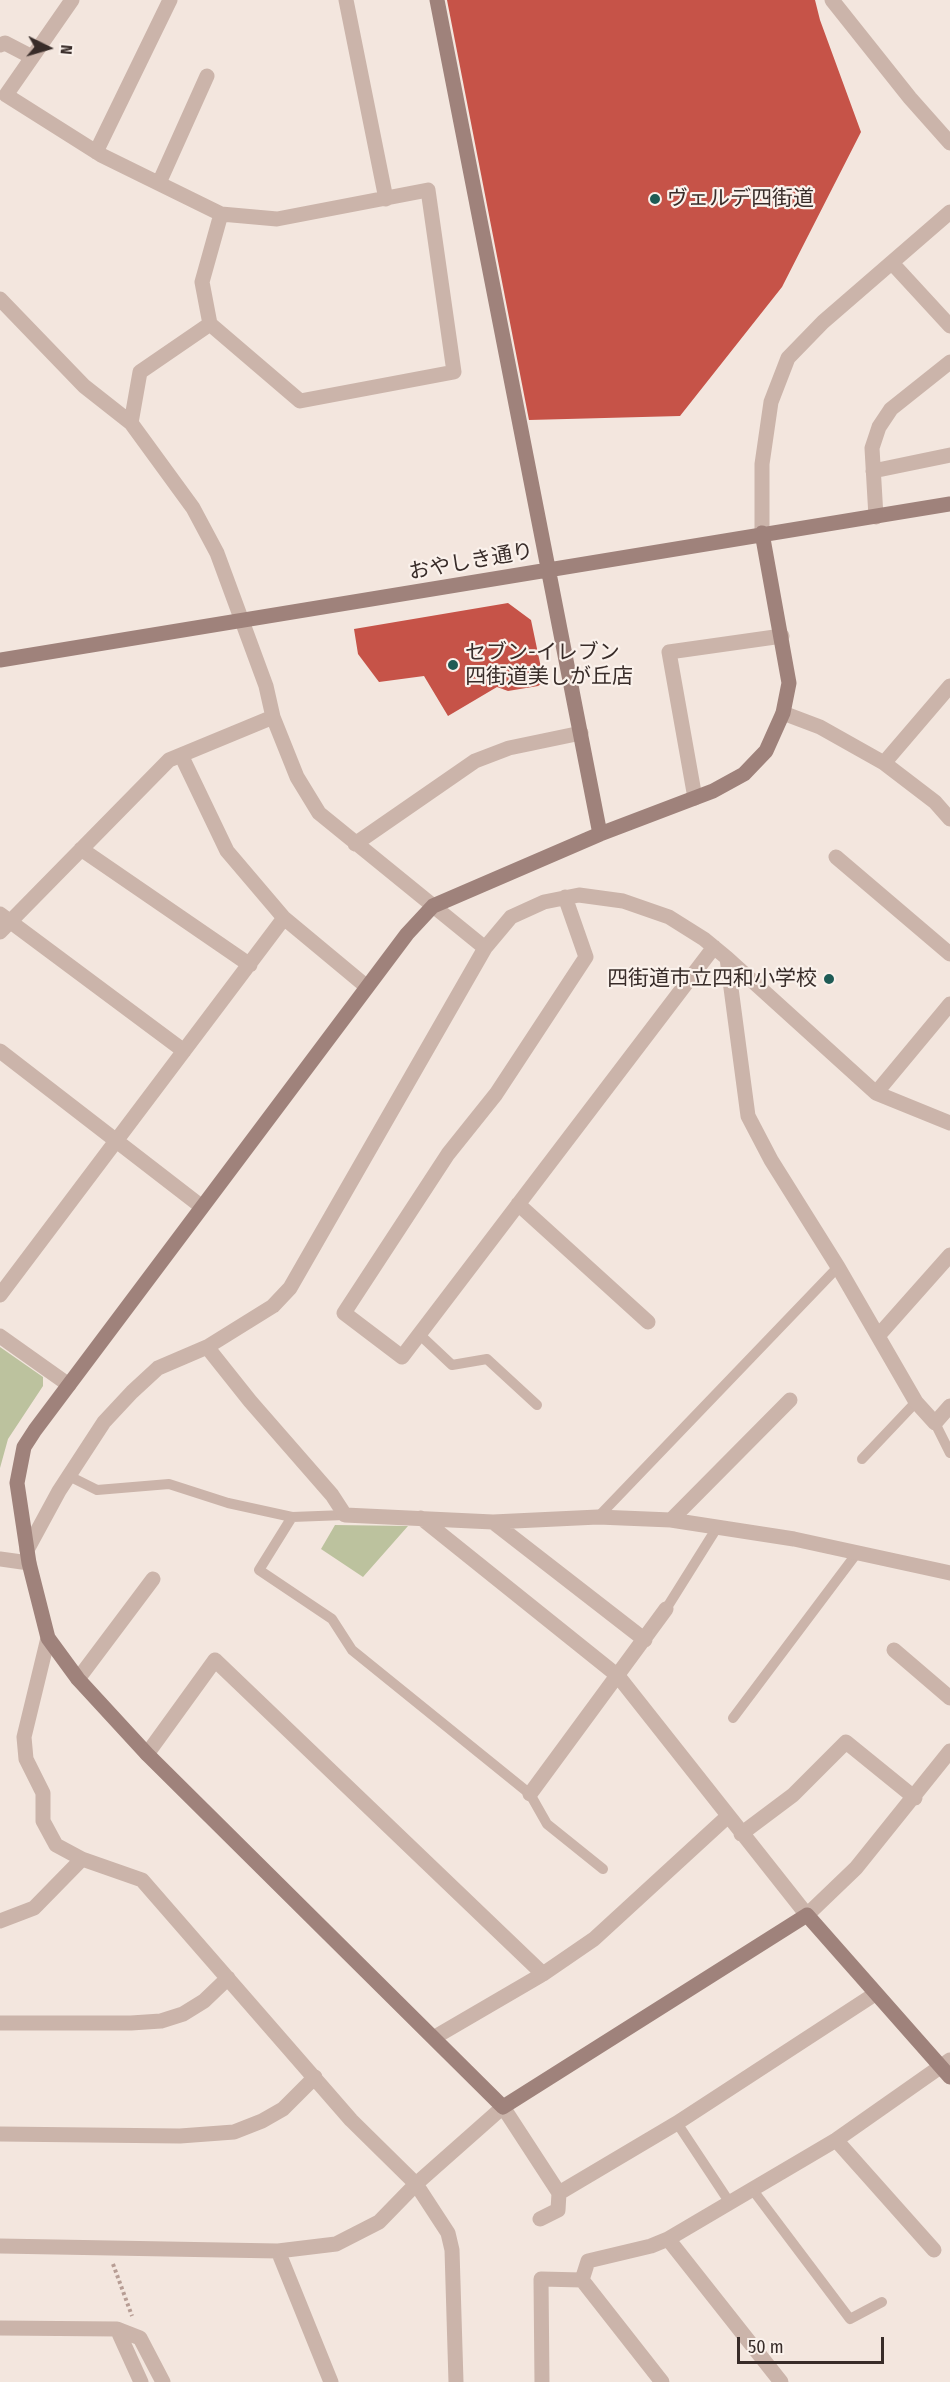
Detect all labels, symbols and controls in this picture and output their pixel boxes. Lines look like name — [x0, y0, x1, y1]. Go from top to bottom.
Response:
north arrow — [18, 18, 78, 78]
text: N — [57, 44, 76, 55]
place label: ヴェルデ四街道 — [667, 186, 814, 212]
marker: ヴェルデ四街道 — [648, 192, 662, 206]
street label: おやしき通り — [407, 539, 535, 585]
place label: セブン-イレブン 四街道美しが丘店 — [465, 640, 633, 690]
marker: セブン-イレブン 四街道美しが丘店 — [446, 658, 460, 672]
place label: 四街道市立四和小学校 — [607, 966, 817, 992]
marker: 四街道市立四和小学校 — [822, 972, 836, 986]
scale bar — [740, 2325, 887, 2363]
text: 50 m — [748, 2336, 784, 2358]

